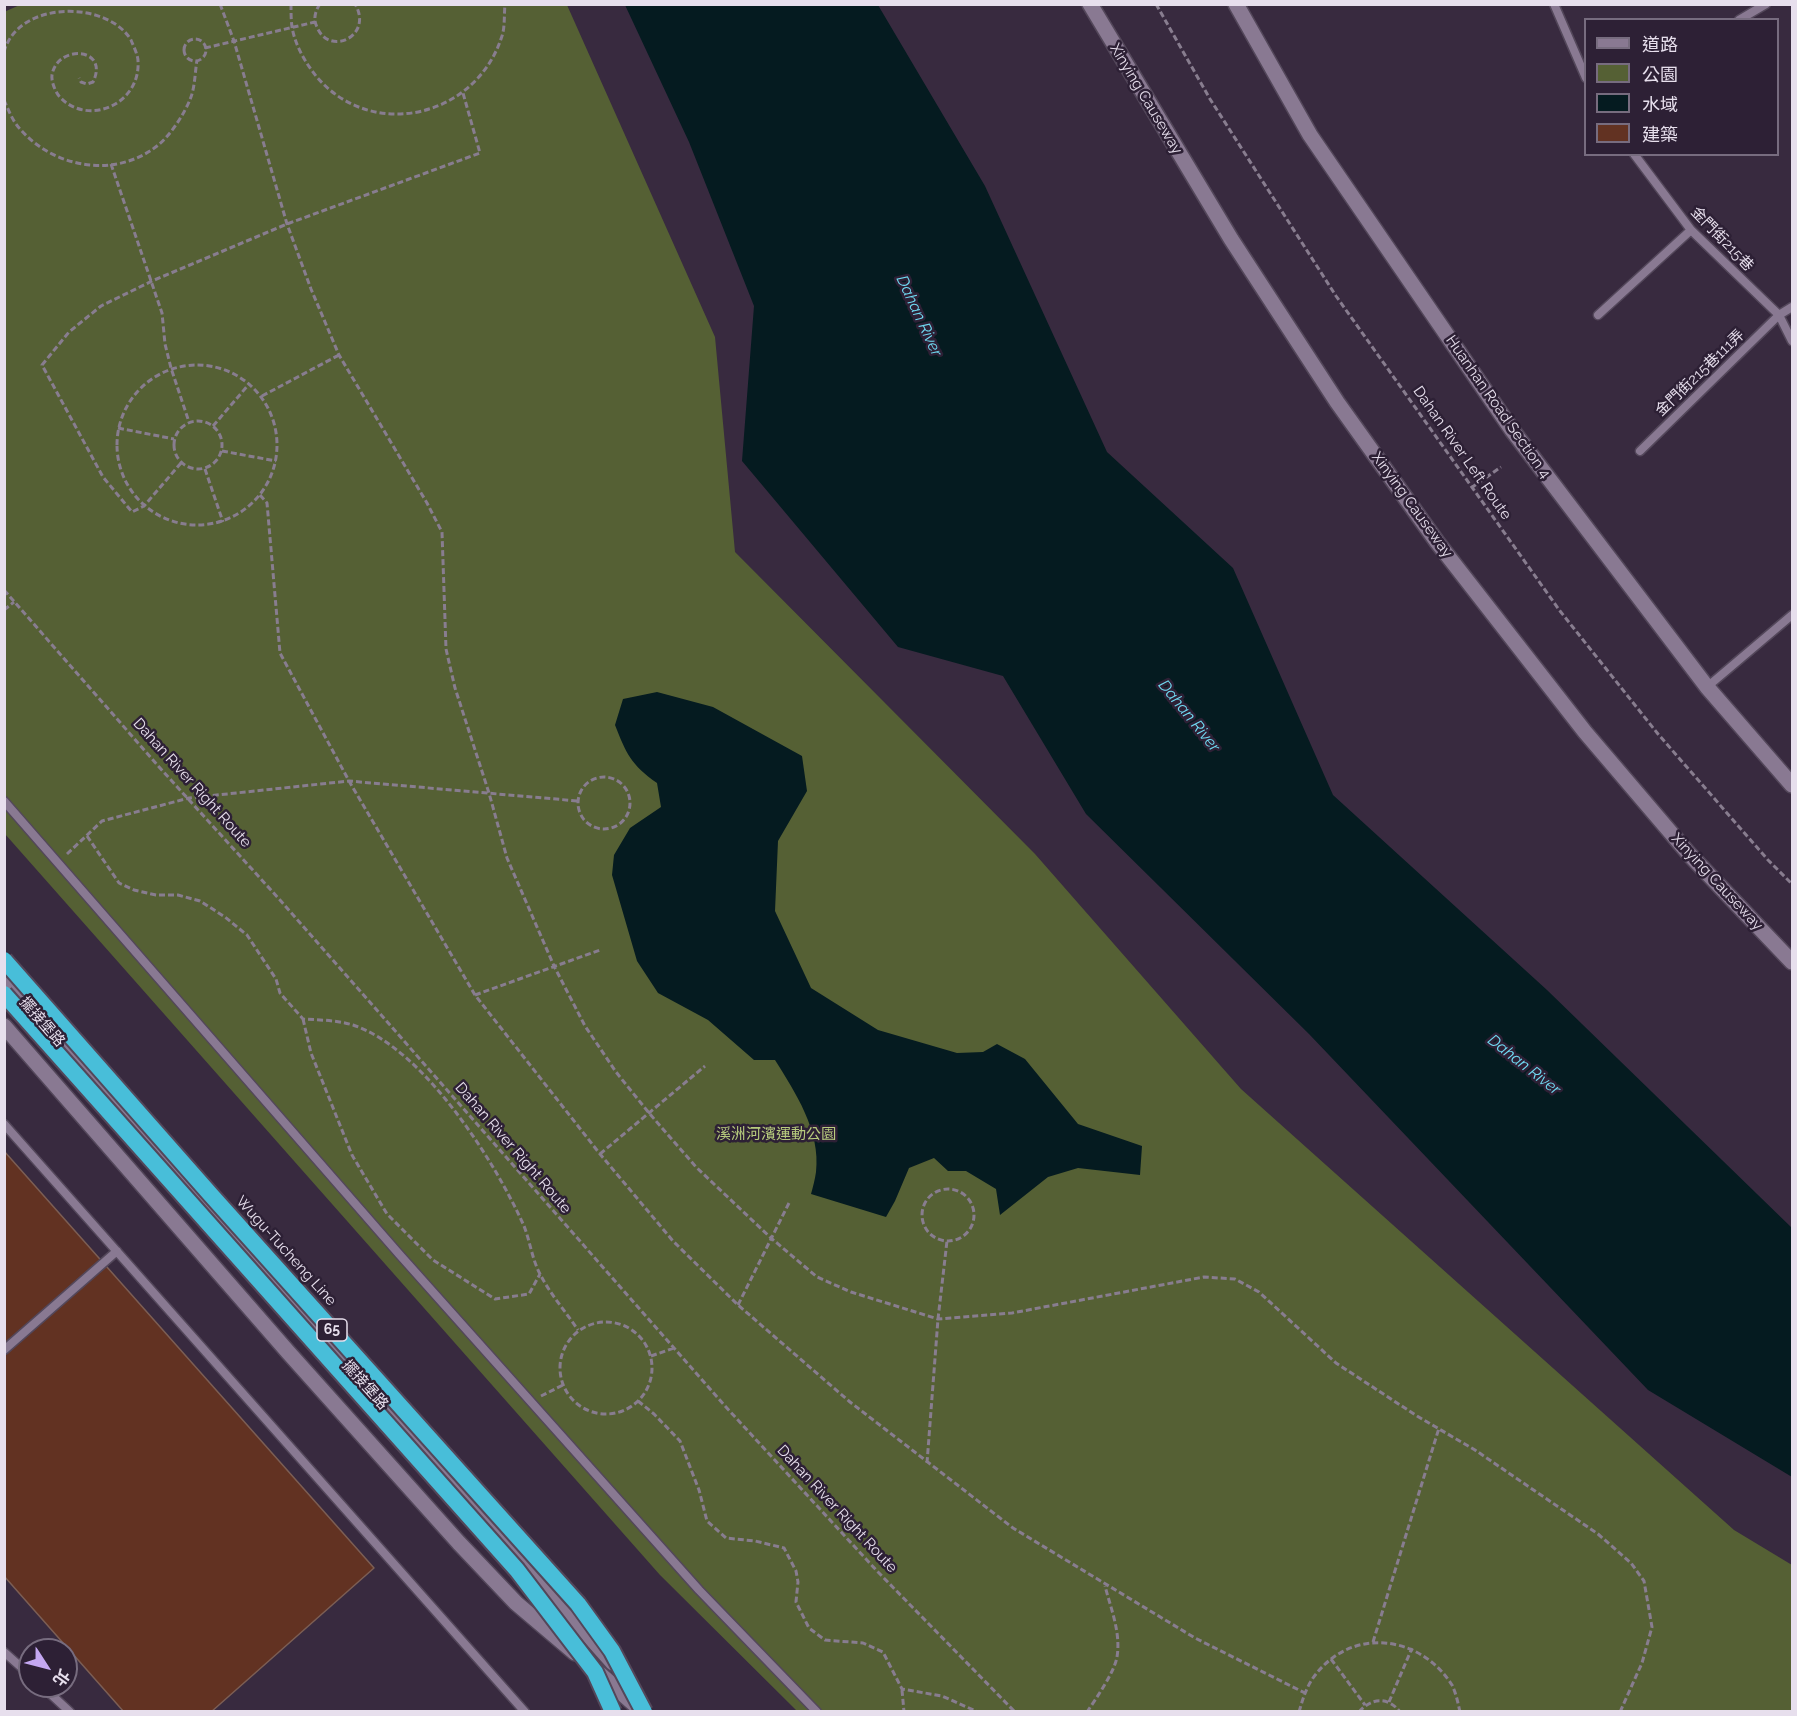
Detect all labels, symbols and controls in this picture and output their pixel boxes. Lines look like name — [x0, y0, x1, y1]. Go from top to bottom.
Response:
legend — [1584, 18, 1779, 156]
text: 道路 — [1642, 34, 1678, 55]
street label: Xinying Causeway — [1106, 40, 1186, 158]
text: 公園 — [1642, 64, 1678, 85]
text: 水域 — [1642, 94, 1678, 115]
text: 建築 — [1642, 124, 1678, 145]
street label: 金門街215巷 — [1687, 203, 1757, 275]
water label: Dahan River — [892, 272, 946, 360]
street label: 金門街215巷111弄 — [1652, 326, 1748, 420]
street label: Huanhan Road Section 4 — [1442, 332, 1554, 482]
street label: Dahan River Left Route — [1409, 383, 1515, 523]
street label: Xinying Causeway — [1368, 449, 1456, 561]
water label: Dahan River — [1154, 676, 1224, 756]
street label: Dahan River Right Route — [129, 715, 255, 851]
street label: Xinying Causeway — [1668, 830, 1766, 934]
street label: 擺接堡路 — [16, 993, 68, 1051]
water label: Dahan River — [1484, 1031, 1564, 1099]
street label: Dahan River Right Route — [451, 1079, 575, 1217]
park label: 溪洲河濱運動公園 — [716, 1125, 836, 1143]
street label: Wugu-Tucheng Line — [232, 1192, 340, 1310]
road number: 65 — [317, 1319, 347, 1341]
street label: 擺接堡路 — [338, 1357, 392, 1413]
street label: Dahan River Right Route — [773, 1441, 901, 1577]
north arrow — [18, 1638, 78, 1698]
text: 北 — [49, 1666, 74, 1690]

